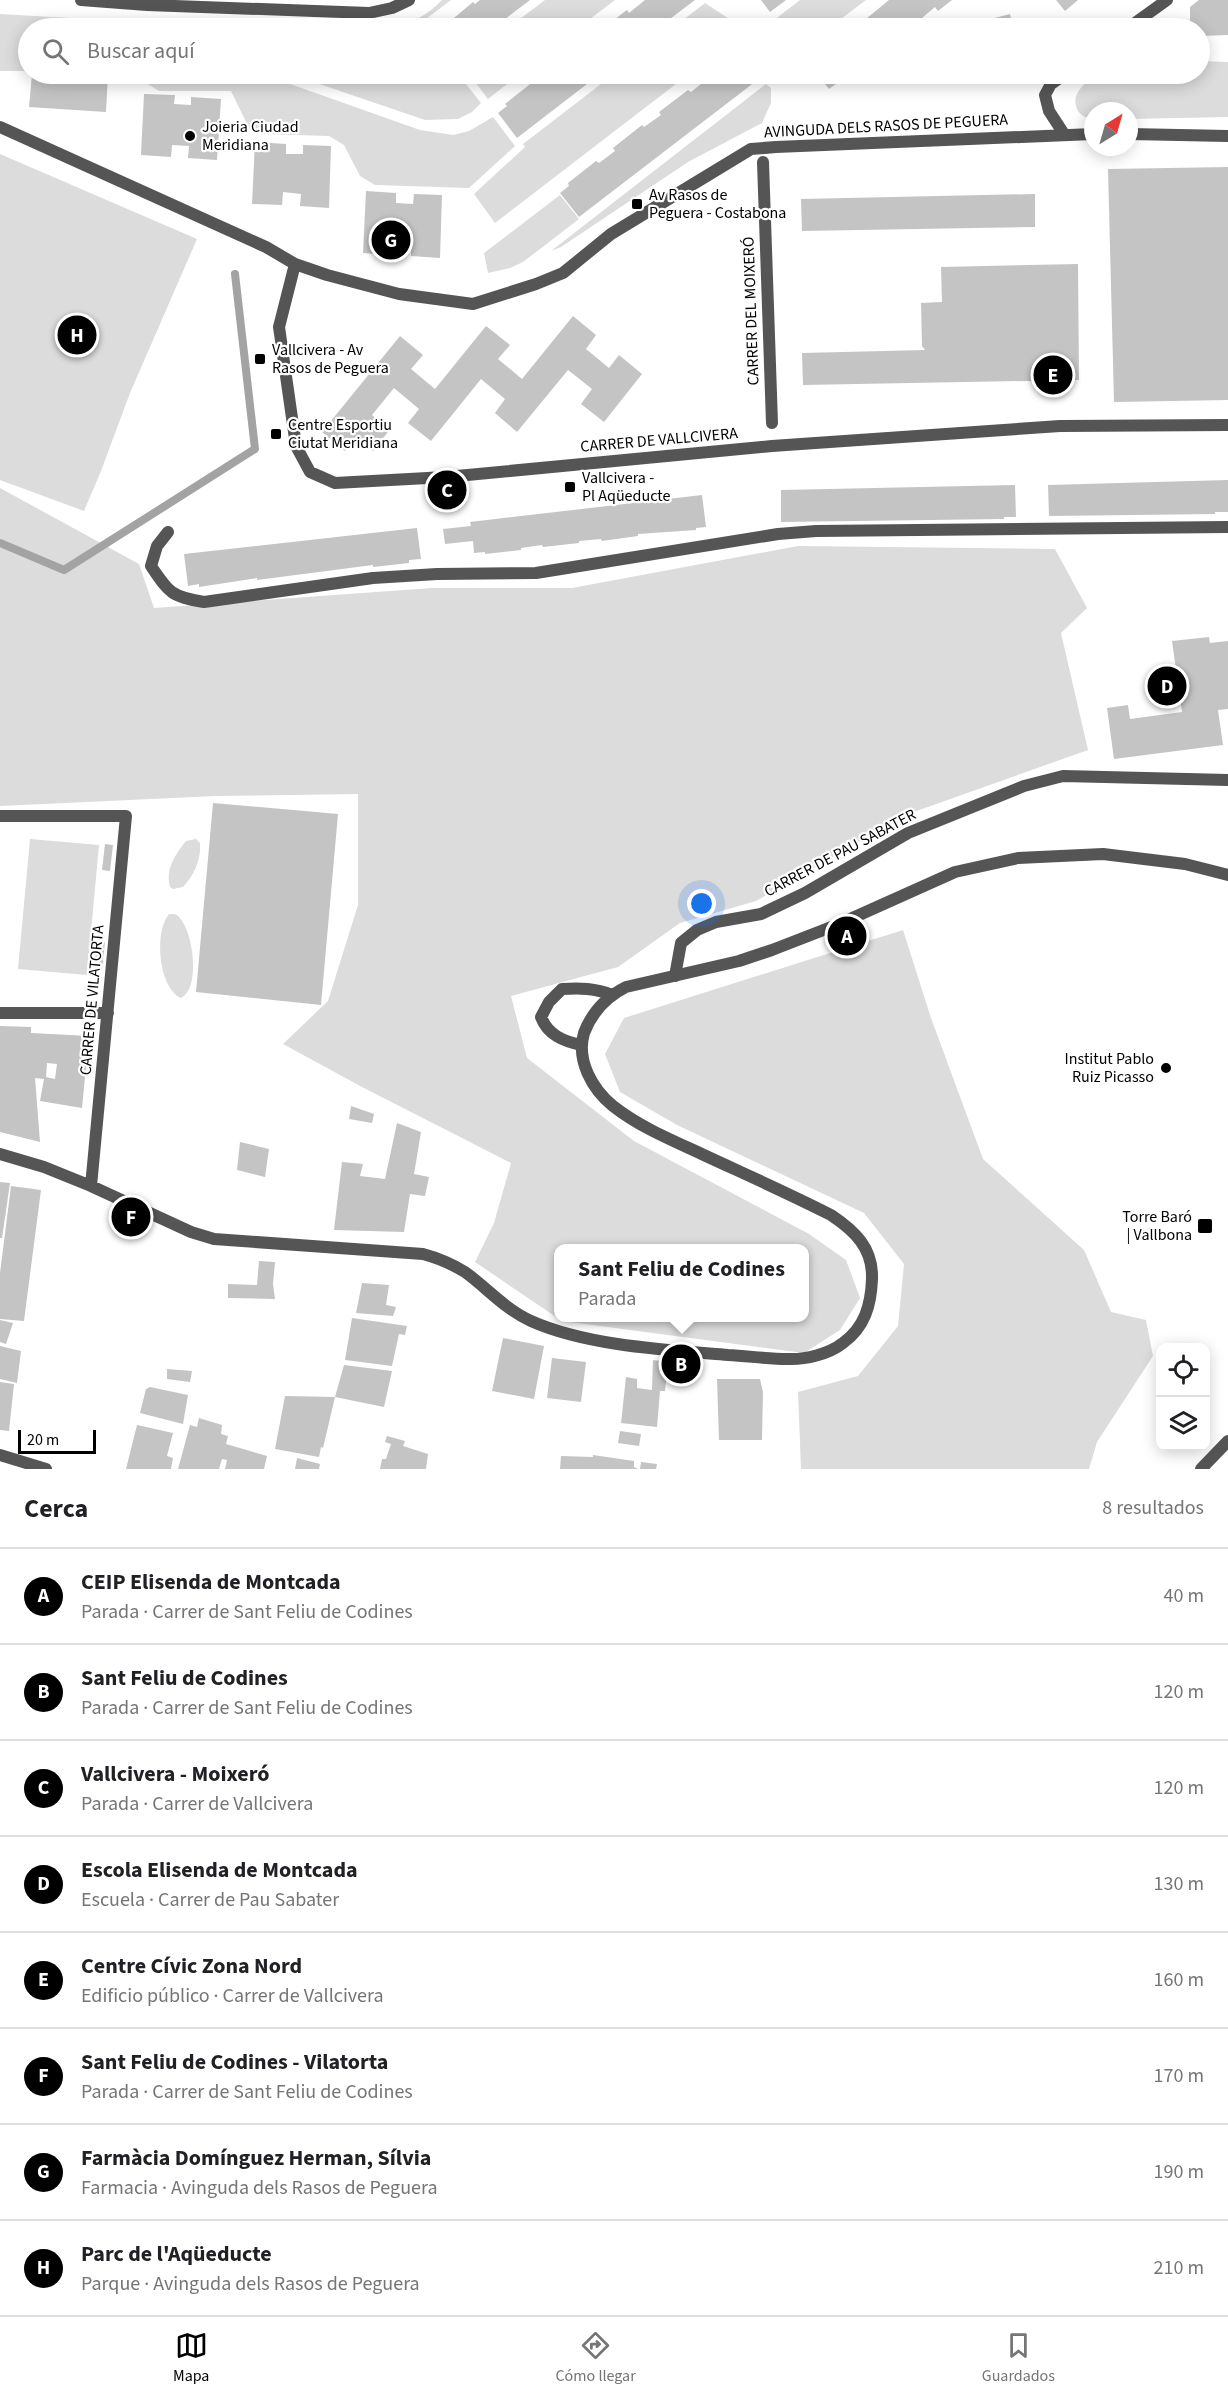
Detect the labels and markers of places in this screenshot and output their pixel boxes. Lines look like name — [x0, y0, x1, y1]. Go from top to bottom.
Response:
place label: Joieria Ciudad Meridiana — [202, 116, 299, 156]
marker: Joieria Ciudad Meridiana — [183, 129, 197, 143]
place label: Av Rasos de Peguera - Costabona — [649, 184, 786, 224]
marker: Av Rasos de Peguera - Costabona — [630, 197, 644, 211]
pin: G — [372, 218, 410, 262]
pin: H — [58, 312, 97, 358]
place label: Vallcivera - Av Rasos de Peguera — [272, 339, 389, 379]
marker: Vallcivera - Av Rasos de Peguera — [253, 352, 267, 366]
pin: E — [1034, 352, 1072, 398]
place label: Centre Esportiu Ciutat Meridiana — [288, 414, 398, 454]
marker: Centre Esportiu Ciutat Meridiana — [269, 427, 283, 441]
place label: Vallcivera - Pl Aqüeducte — [582, 467, 670, 507]
pin: C — [428, 468, 466, 512]
marker: Vallcivera - Pl Aqüeducte — [563, 480, 577, 494]
pin: D — [1148, 664, 1186, 708]
pin: A — [828, 914, 866, 958]
place label: Institut Pablo Ruiz Picasso — [1065, 1048, 1154, 1088]
marker: Institut Pablo Ruiz Picasso — [1159, 1061, 1173, 1075]
pin: F — [112, 1194, 150, 1240]
place label: Torre Baró | Vallbona — [1122, 1206, 1192, 1246]
marker: Torre Baró | Vallbona — [1196, 1217, 1214, 1235]
pin: B — [662, 1342, 700, 1386]

